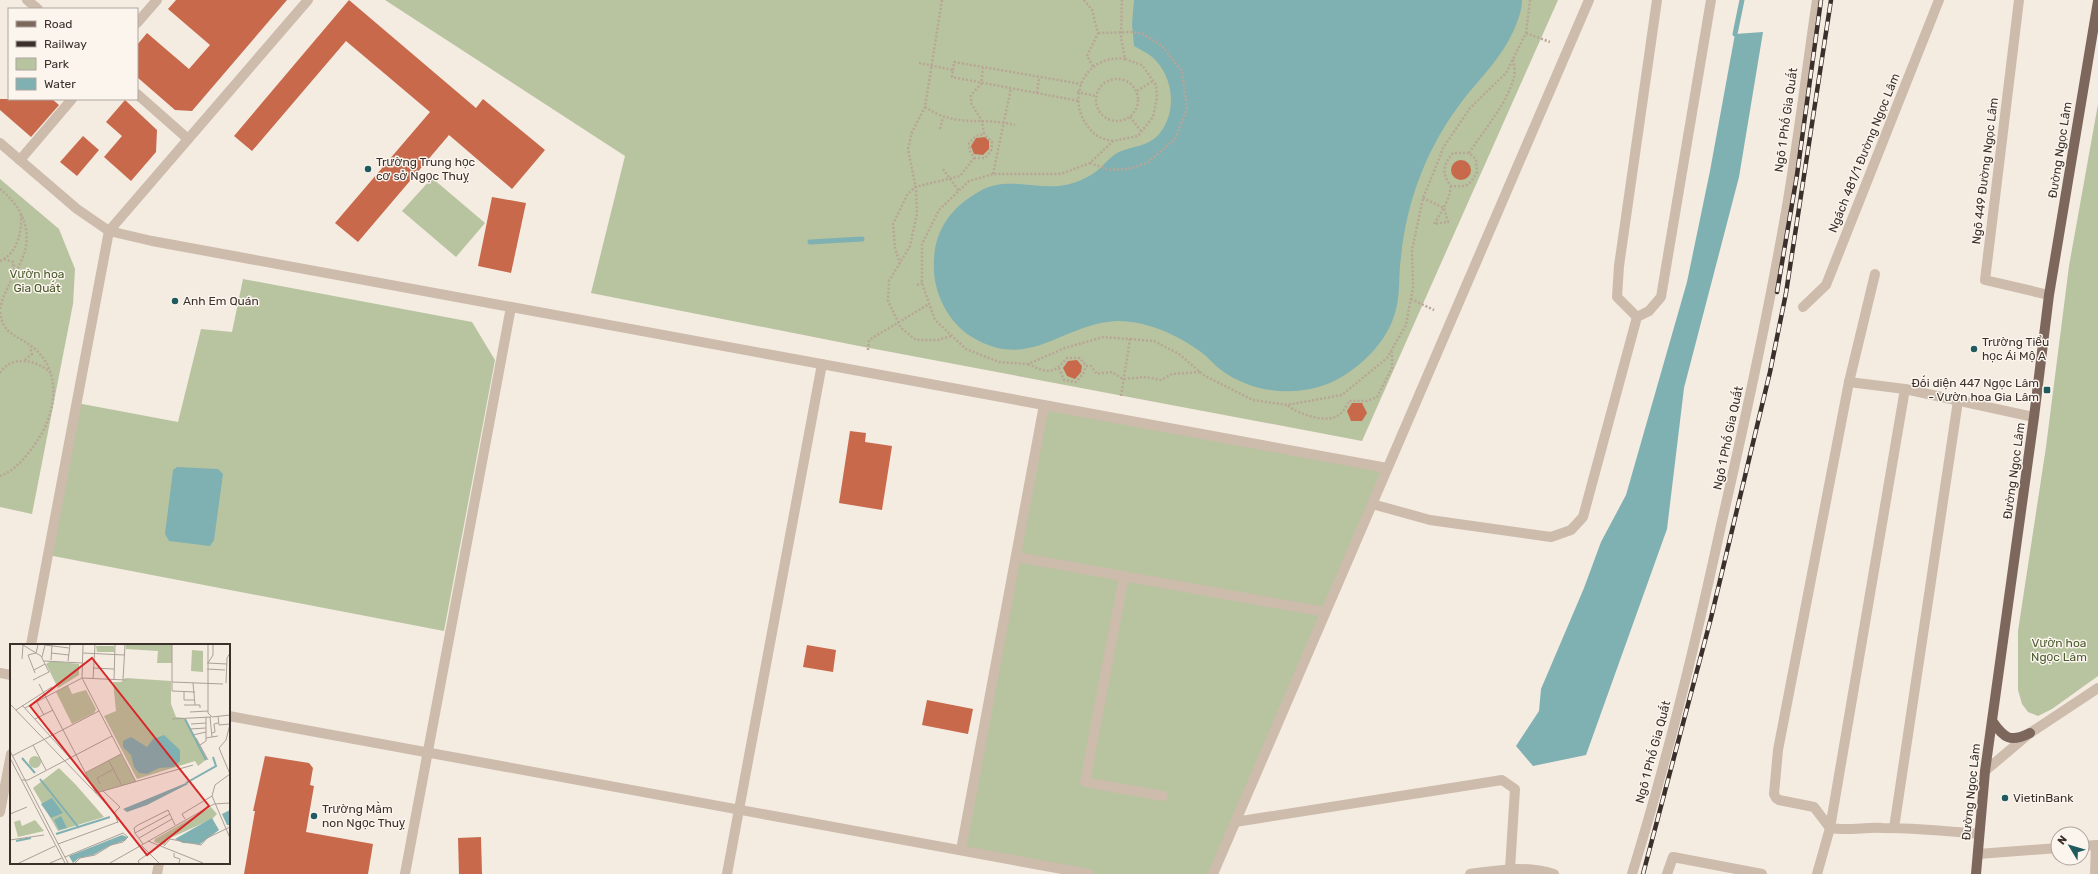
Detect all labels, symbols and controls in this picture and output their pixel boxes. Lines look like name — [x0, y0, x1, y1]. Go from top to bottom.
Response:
legend — [8, 8, 138, 100]
text: Road — [44, 17, 72, 31]
text: Railway — [44, 37, 87, 51]
text: Park — [44, 57, 70, 71]
street label: Ngõ 1 Phố Gia Quất — [1771, 66, 1800, 173]
street label: Ngách 481/1 Đường Ngọc Lâm — [1826, 71, 1902, 235]
text: Water — [44, 77, 76, 91]
street label: Ngõ 449 Đường Ngọc Lâm — [1969, 97, 2001, 245]
street label: Đường Ngọc Lâm — [2045, 101, 2075, 199]
place label: Trường Trung học cơ sở Ngọc Thuỵ — [376, 155, 476, 183]
marker: Trường Trung học cơ sở Ngọc Thuỵ — [363, 164, 373, 174]
park label: Vườn hoa Gia Quất — [10, 267, 64, 295]
place label: Anh Em Quán — [183, 294, 259, 308]
marker: Anh Em Quán — [170, 296, 180, 306]
place label: Trường Tiểu học Ái Mộ A — [1982, 335, 2049, 363]
marker: Trường Tiểu học Ái Mộ A — [1969, 344, 1979, 354]
place label: Đối diện 447 Ngọc Lâm - Vườn hoa Gia Lâm — [1911, 375, 2039, 404]
street label: Ngõ 1 Phố Gia Quất — [1710, 385, 1746, 491]
marker: Đối diện 447 Ngọc Lâm - Vườn hoa Gia Lâm — [2042, 385, 2052, 395]
street label: Đường Ngọc Lâm — [2000, 422, 2028, 520]
park label: Vườn hoa Ngọc Lâm — [2031, 636, 2087, 664]
inset map — [10, 644, 230, 864]
street label: Ngõ 1 Phố Gia Quất — [1632, 699, 1673, 805]
street label: Đường Ngọc Lâm — [1959, 743, 1983, 841]
place label: VietinBank — [2013, 791, 2074, 805]
marker: VietinBank — [2000, 793, 2010, 803]
place label: Trường Mầm non Ngọc Thuỵ — [322, 801, 405, 830]
marker: Trường Mầm non Ngọc Thuỵ — [309, 811, 319, 821]
north arrow — [2050, 826, 2090, 866]
text: N — [2055, 833, 2070, 847]

